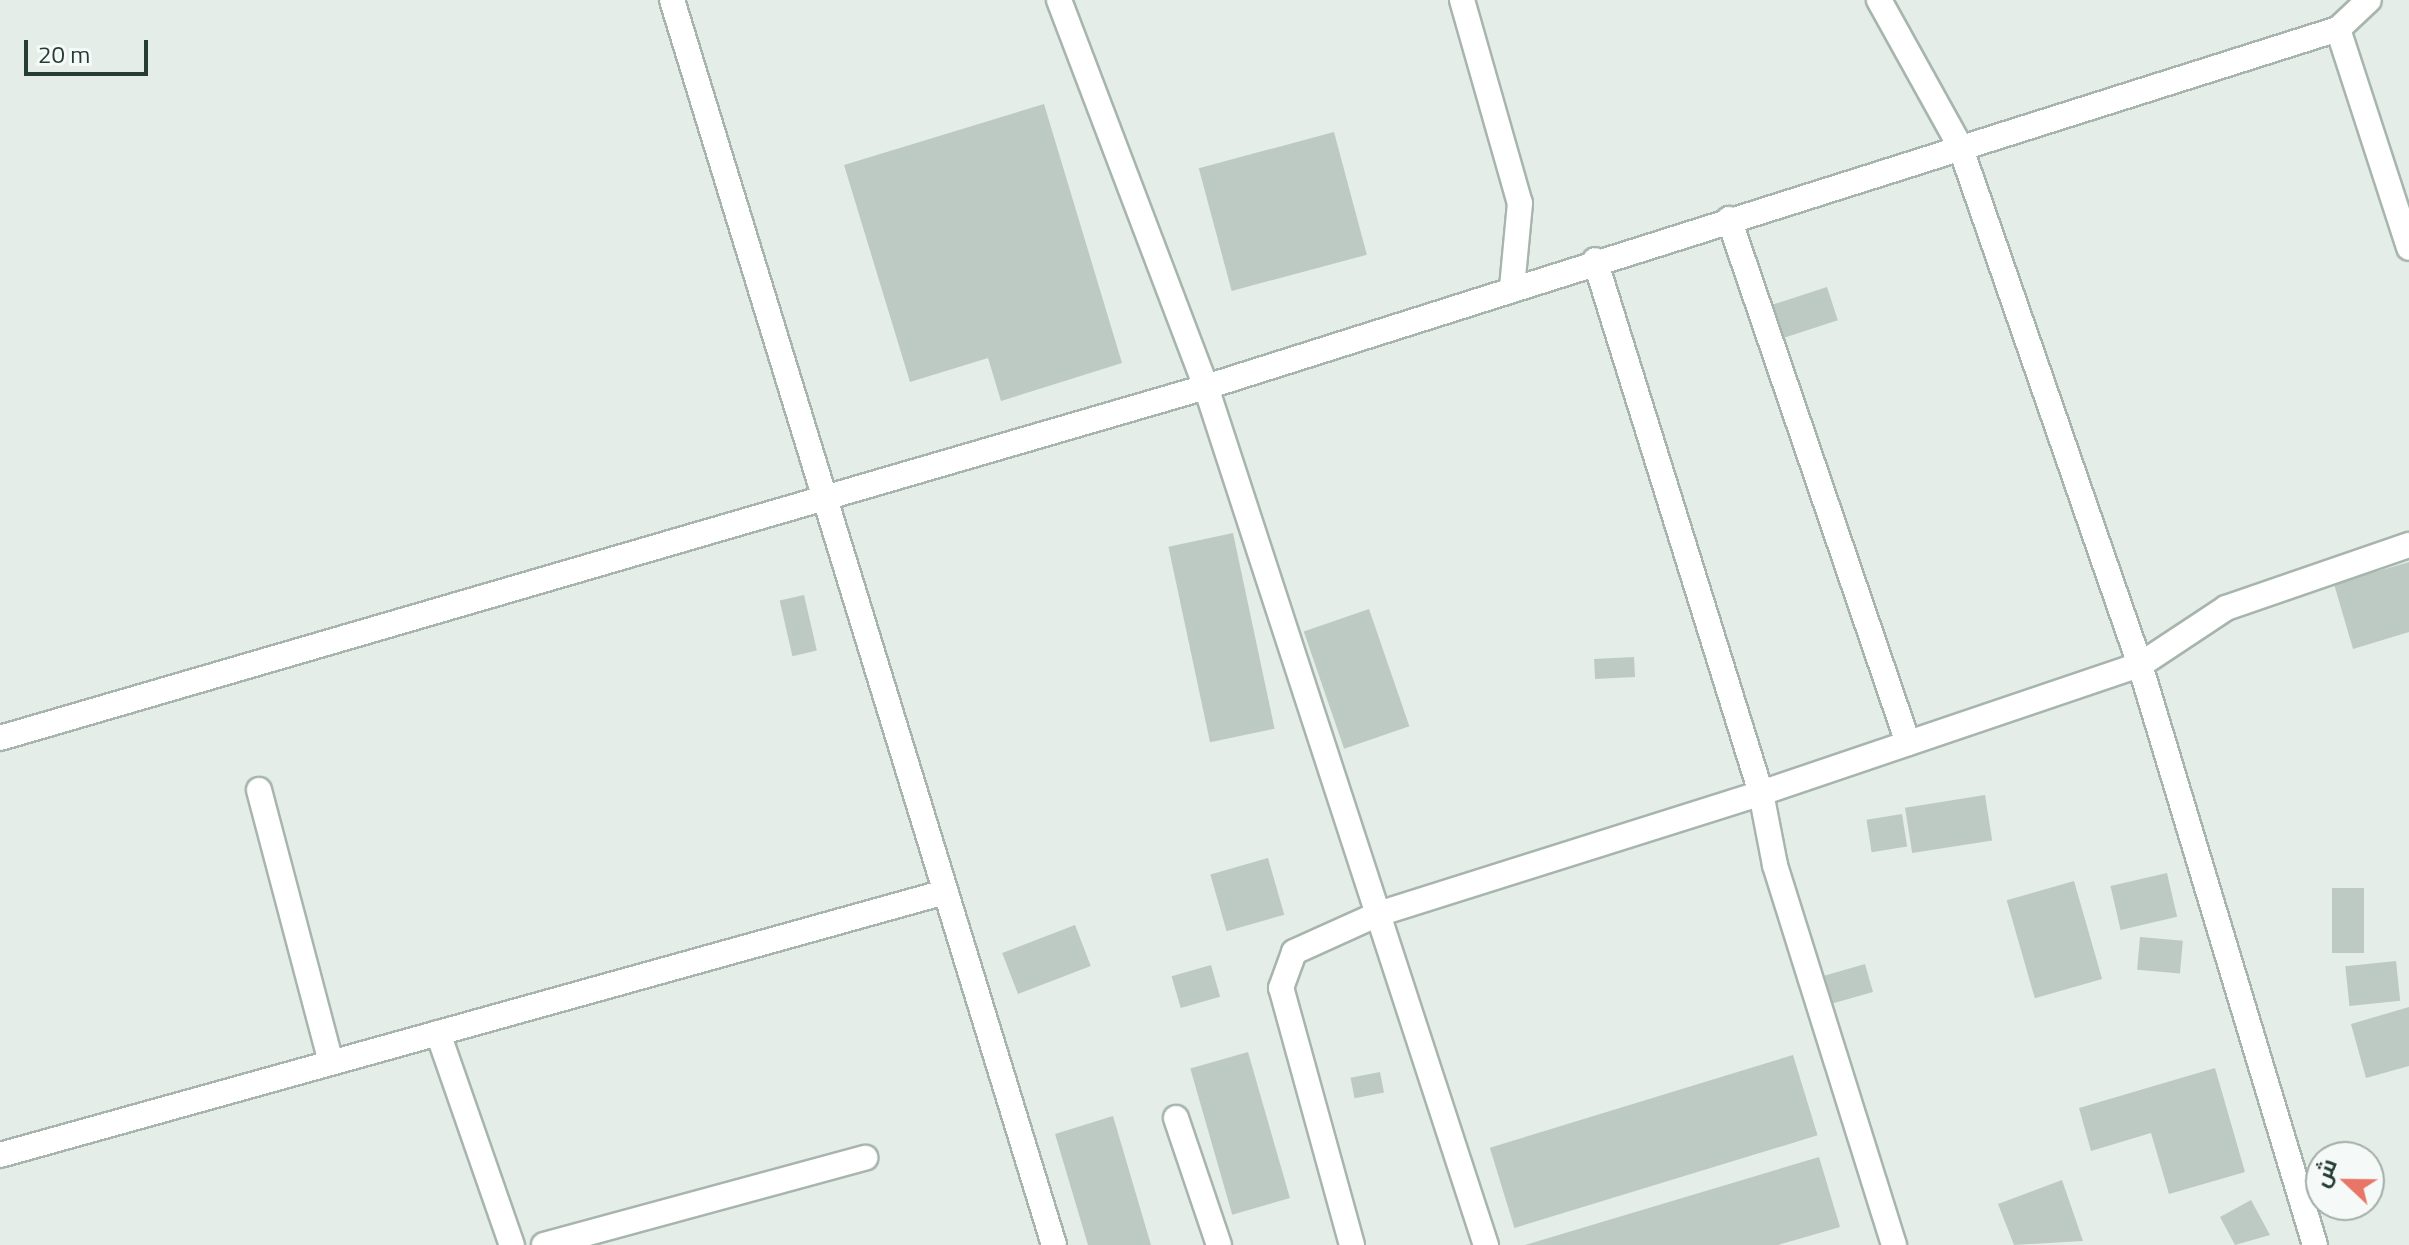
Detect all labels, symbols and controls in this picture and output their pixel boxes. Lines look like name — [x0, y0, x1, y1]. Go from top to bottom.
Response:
scale bar — [28, 24, 152, 74]
text: 20 m — [38, 36, 90, 72]
north arrow — [2305, 1141, 2385, 1221]
text: ش — [2304, 1153, 2346, 1192]

